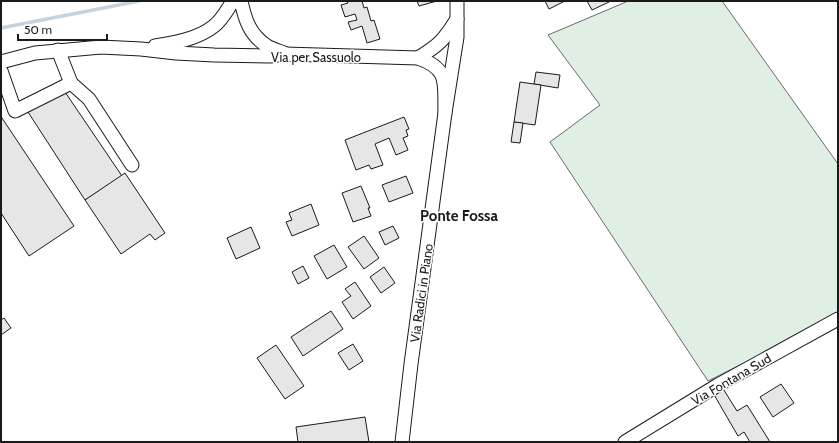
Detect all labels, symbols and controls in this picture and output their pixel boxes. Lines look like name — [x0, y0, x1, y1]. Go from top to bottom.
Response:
scale bar — [18, 16, 107, 42]
text: 50 m — [24, 22, 52, 37]
street label: Via per Sassuolo — [271, 49, 361, 65]
district label: Ponte Fossa — [420, 207, 498, 225]
street label: Via Radici in Piano — [406, 243, 436, 343]
street label: Via Fontana Sud — [688, 350, 774, 408]

